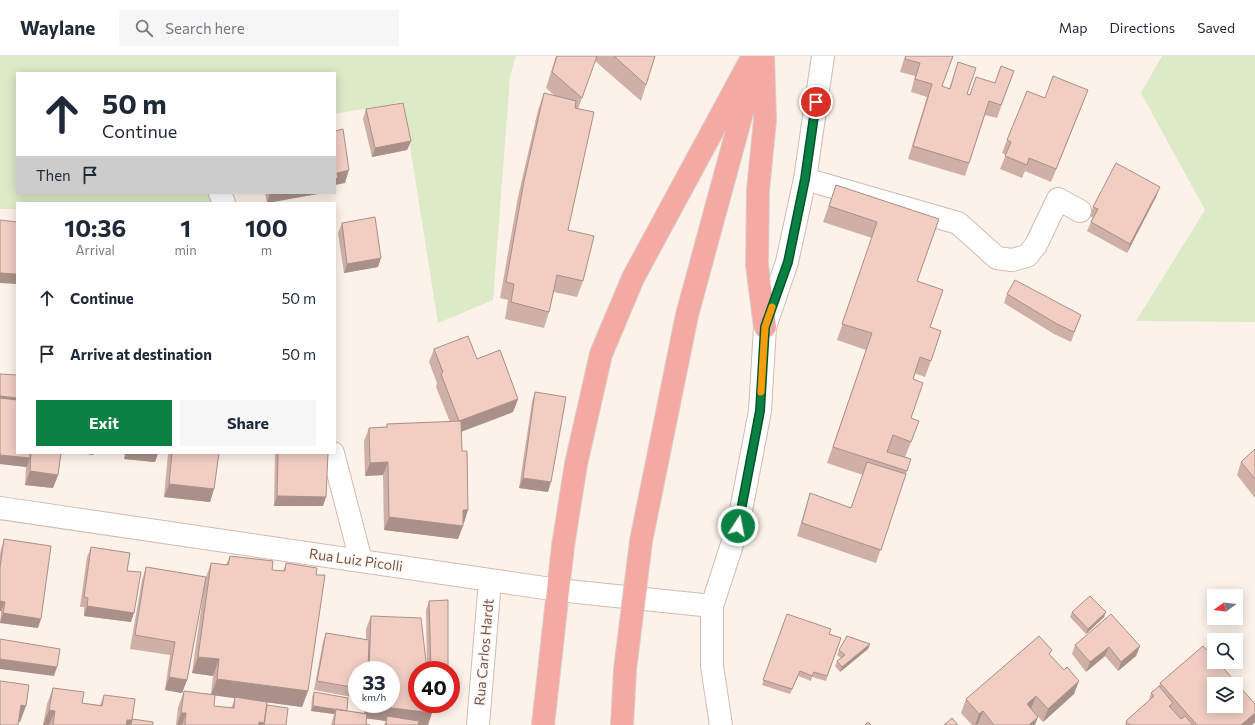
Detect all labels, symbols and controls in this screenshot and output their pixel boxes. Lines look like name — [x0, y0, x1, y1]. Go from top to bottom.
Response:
search box — [119, 10, 399, 46]
text: Waylane — [20, 16, 95, 39]
icon: search — [133, 17, 155, 39]
text: Search here — [165, 19, 245, 37]
text: Map — [1059, 19, 1088, 36]
text: Directions — [1110, 19, 1175, 36]
text: Saved — [1197, 19, 1235, 36]
pin — [799, 85, 833, 119]
text: 50 m — [102, 86, 167, 120]
icon: ahead — [36, 88, 88, 140]
icon: arrive — [805, 91, 827, 113]
text: Continue — [102, 120, 177, 142]
icon: arrive — [79, 164, 101, 186]
text: Then — [36, 166, 71, 184]
text: 10:36 — [64, 213, 126, 242]
text: 1 — [180, 213, 191, 242]
text: 100 — [245, 213, 288, 242]
text: Arrival — [76, 242, 115, 258]
text: min — [175, 242, 197, 258]
text: m — [261, 242, 272, 258]
icon: ahead — [36, 287, 58, 309]
text: Continue — [70, 289, 134, 307]
text: 50 m — [282, 289, 316, 307]
icon: arrive — [36, 343, 58, 365]
text: Arrive at destination — [70, 345, 212, 363]
text: 50 m — [282, 345, 316, 363]
button: Exit — [36, 400, 172, 446]
button: Share — [180, 400, 316, 446]
position arrow — [717, 505, 759, 547]
street label: Rua Luiz Picolli — [308, 545, 404, 575]
north arrow — [1207, 589, 1243, 625]
map controls — [1207, 589, 1243, 713]
street label: Rua Carlos Hardt — [470, 597, 497, 706]
button: search — [1207, 633, 1243, 669]
speed limit sign: 40 — [408, 661, 460, 713]
text: 33 — [362, 670, 386, 694]
button: layers — [1207, 677, 1243, 713]
text: km/h — [362, 691, 386, 703]

